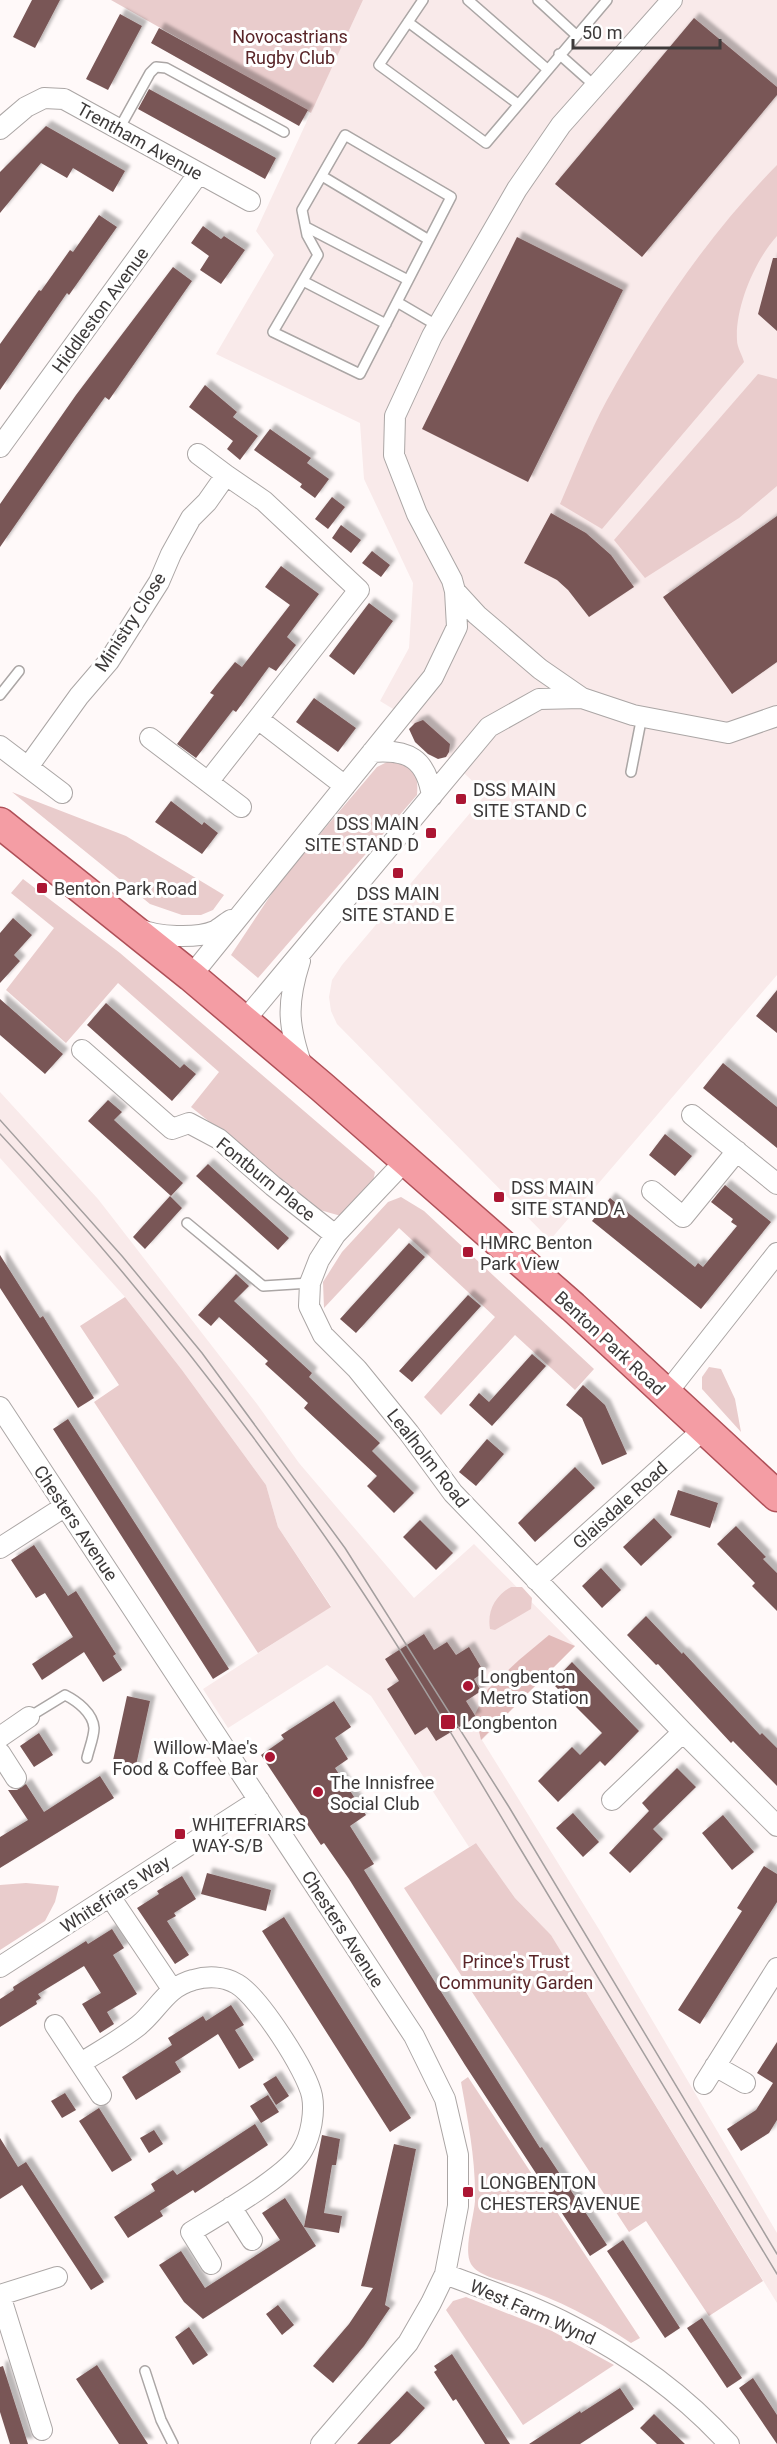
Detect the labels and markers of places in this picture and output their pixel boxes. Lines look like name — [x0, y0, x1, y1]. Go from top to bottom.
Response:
place label: DSS MAIN SITE STAND C — [473, 779, 587, 821]
marker: DSS MAIN SITE STAND C — [454, 792, 468, 806]
place label: DSS MAIN SITE STAND D — [305, 813, 419, 855]
marker: DSS MAIN SITE STAND D — [424, 826, 438, 840]
marker: DSS MAIN SITE STAND E — [391, 866, 405, 880]
place label: Benton Park Road — [54, 878, 197, 899]
marker: Benton Park Road — [35, 881, 49, 895]
place label: DSS MAIN SITE STAND E — [342, 883, 454, 925]
place label: DSS MAIN SITE STAND A — [511, 1177, 625, 1219]
marker: DSS MAIN SITE STAND A — [492, 1190, 506, 1204]
place label: HMRC Benton Park View — [480, 1232, 592, 1274]
marker: HMRC Benton Park View — [461, 1245, 475, 1259]
place label: Longbenton Metro Station — [480, 1666, 589, 1708]
marker: Longbenton Metro Station — [461, 1679, 475, 1693]
place label: Longbenton — [462, 1712, 558, 1733]
marker: Longbenton — [439, 1713, 457, 1731]
place label: Willow-Mae's Food & Coffee Bar — [112, 1737, 258, 1779]
marker: Willow-Mae's Food & Coffee Bar — [263, 1750, 277, 1764]
place label: The Innisfree Social Club — [330, 1772, 434, 1814]
marker: The Innisfree Social Club — [311, 1785, 325, 1799]
place label: WHITEFRIARS WAY-S/B — [192, 1814, 306, 1856]
marker: WHITEFRIARS WAY-S/B — [173, 1827, 187, 1841]
place label: LONGBENTON CHESTERS AVENUE — [480, 2172, 640, 2214]
marker: LONGBENTON CHESTERS AVENUE — [461, 2185, 475, 2199]

